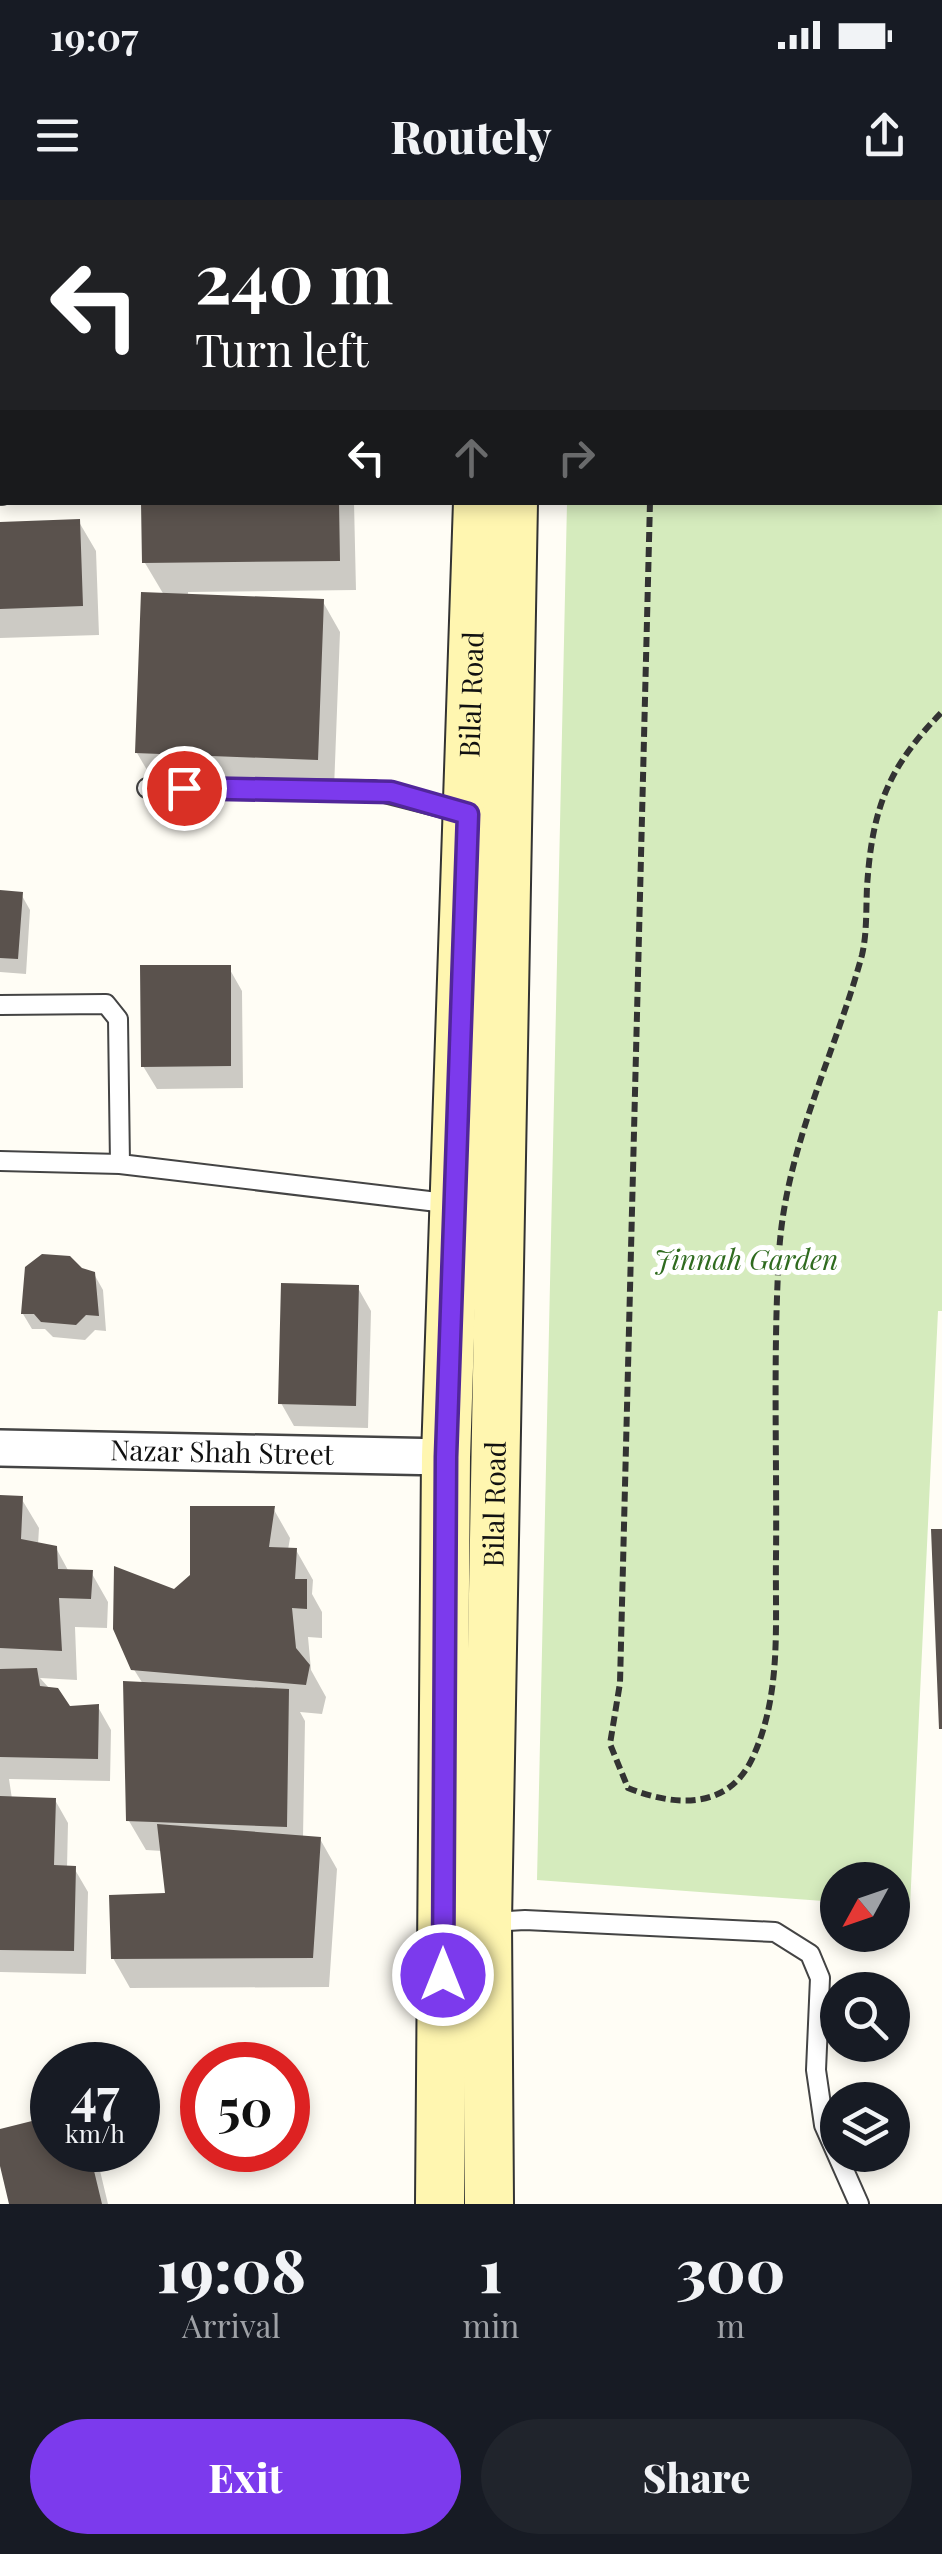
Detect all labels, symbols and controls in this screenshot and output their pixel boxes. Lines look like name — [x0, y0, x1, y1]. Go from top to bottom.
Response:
text: 19:07 — [50, 10, 138, 61]
text: Routely — [390, 105, 552, 165]
icon: menu — [30, 108, 85, 163]
icon: share — [857, 108, 912, 163]
text: 240 m — [195, 228, 393, 322]
icon: left — [30, 240, 160, 370]
text: Turn left — [195, 318, 369, 378]
icon: left — [339, 430, 394, 485]
icon: ahead — [444, 430, 499, 485]
icon: right — [549, 430, 604, 485]
street label: Bilal Road — [449, 631, 491, 758]
pin — [142, 746, 227, 831]
icon: arrive — [157, 761, 212, 816]
park label: Jinnah Garden — [654, 1240, 838, 1277]
street label: Nazar Shah Street — [110, 1430, 335, 1472]
street label: Bilal Road — [473, 1441, 513, 1568]
north arrow — [820, 1862, 910, 1952]
map controls — [820, 1862, 910, 2172]
position arrow — [391, 1923, 495, 2027]
button: search — [820, 1972, 910, 2062]
speed limit sign: 50 — [180, 2042, 310, 2172]
text: 47 — [71, 2061, 119, 2128]
button: layers — [820, 2082, 910, 2172]
text: km/h — [65, 2116, 125, 2149]
text: 19:08 — [157, 2228, 306, 2308]
text: 1 — [479, 2228, 503, 2308]
text: 300 — [676, 2228, 785, 2308]
text: Arrival — [182, 2303, 281, 2346]
text: min — [463, 2303, 519, 2346]
text: m — [717, 2303, 745, 2346]
button: Exit — [30, 2419, 461, 2534]
button: Share — [481, 2419, 912, 2534]

